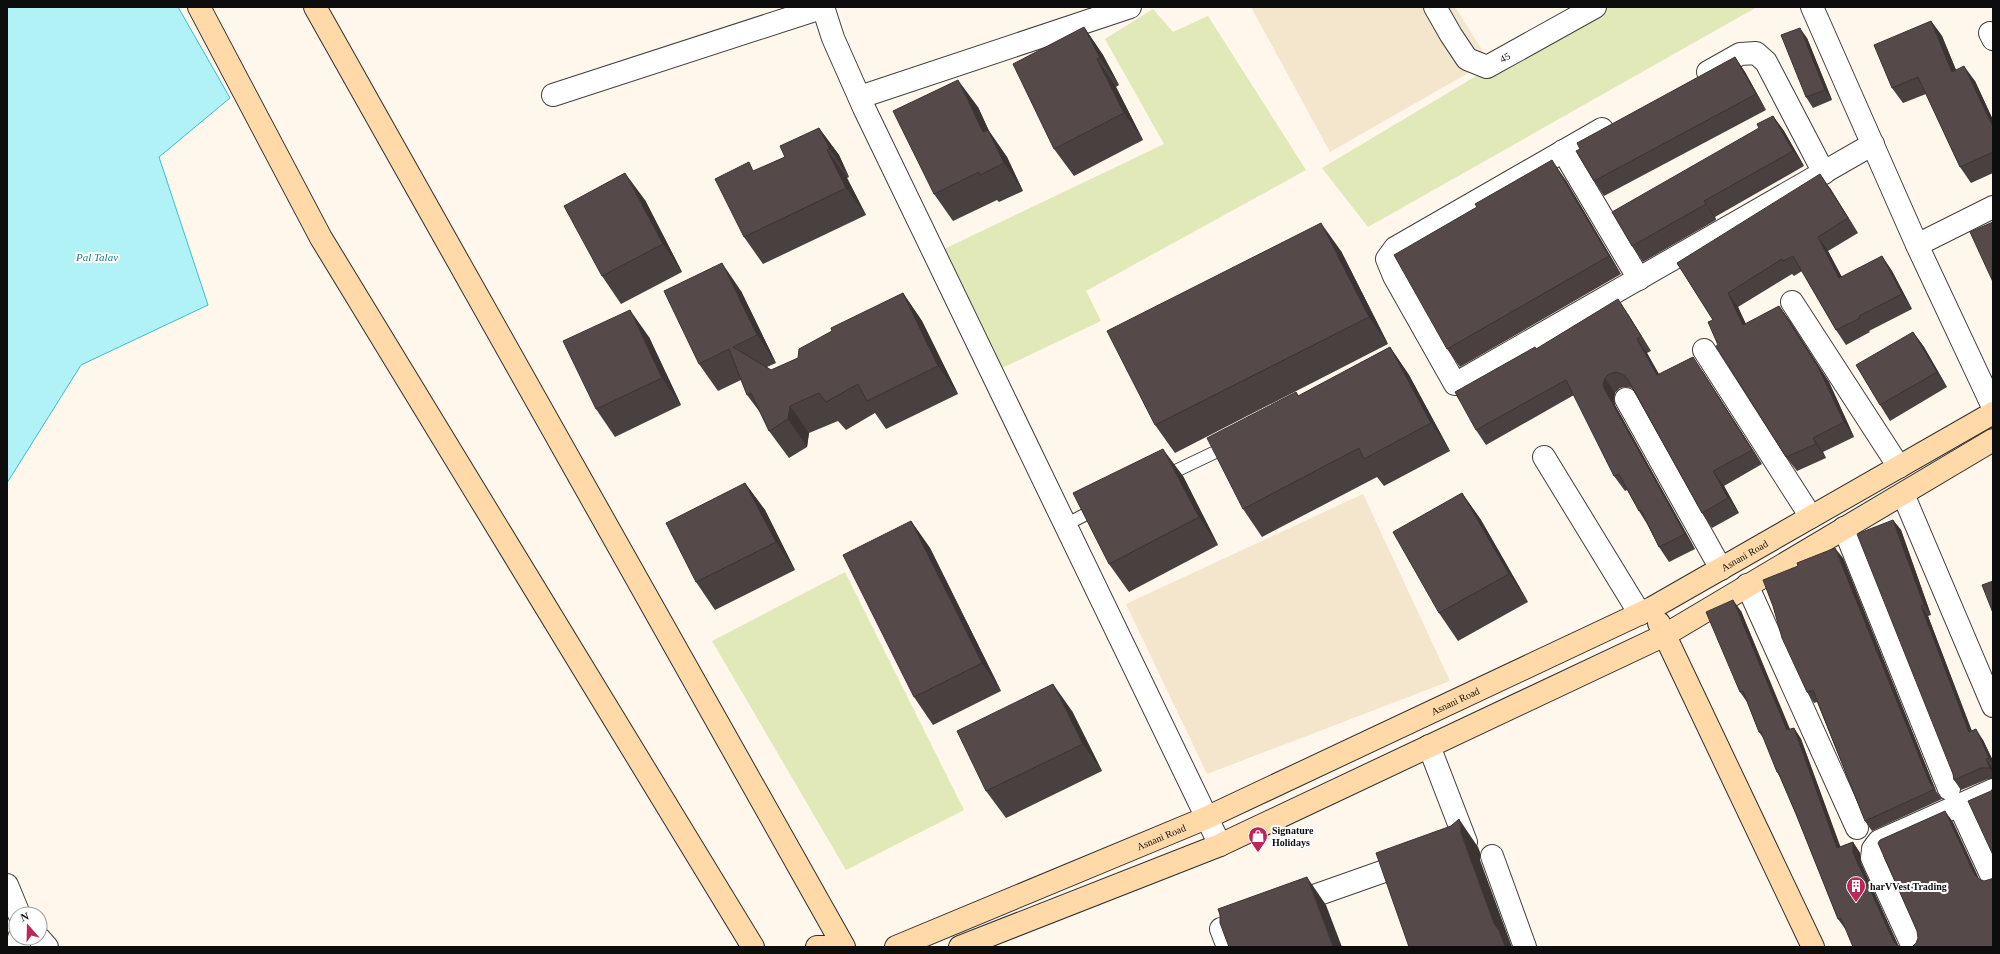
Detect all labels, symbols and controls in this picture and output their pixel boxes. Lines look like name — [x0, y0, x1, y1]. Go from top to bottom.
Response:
street label: 45 — [1498, 50, 1512, 65]
water label: Pal Talav — [75, 251, 118, 263]
street label: Asnani Road — [1719, 538, 1770, 573]
street label: Asnani Road — [1429, 685, 1481, 717]
street label: Asnani Road — [1135, 822, 1187, 852]
shop icon: Signature Holidays — [1247, 825, 1269, 853]
place label: Signature Holidays — [1272, 825, 1314, 848]
building icon: harVVest Trading — [1845, 875, 1867, 903]
place label: harVVest Trading — [1870, 881, 1947, 892]
north arrow — [8, 906, 48, 946]
text: N — [19, 910, 30, 924]

